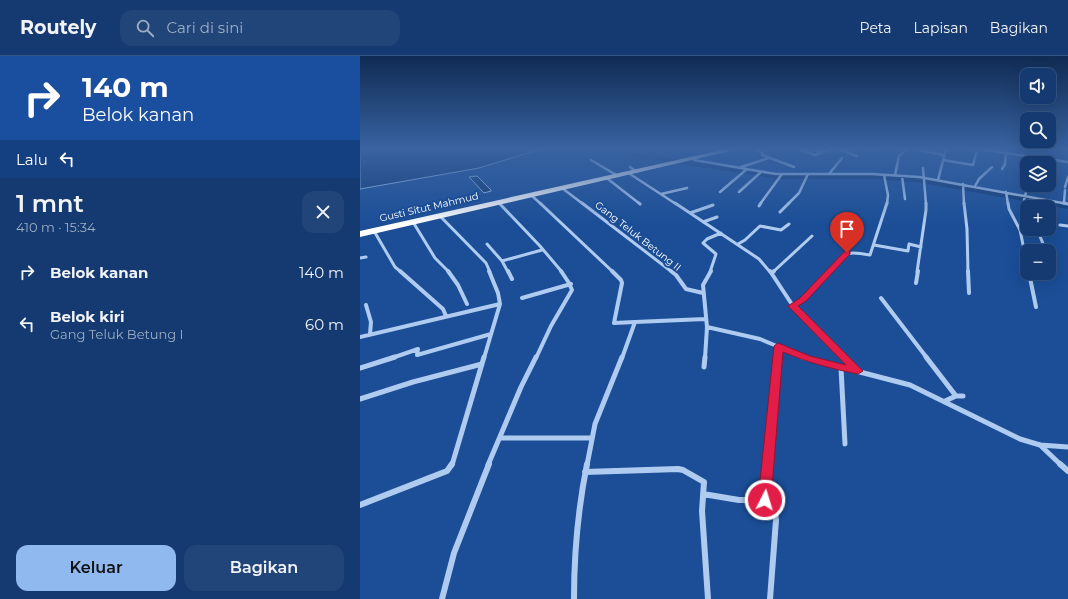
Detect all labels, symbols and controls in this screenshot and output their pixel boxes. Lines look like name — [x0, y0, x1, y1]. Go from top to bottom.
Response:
search box — [120, 10, 400, 46]
text: Routely — [20, 16, 96, 39]
icon: search — [134, 17, 156, 39]
text: Cari di sini — [166, 18, 243, 37]
text: Peta — [860, 19, 892, 37]
text: Lapisan — [914, 19, 968, 37]
text: Bagikan — [990, 19, 1048, 37]
map controls — [1020, 68, 1056, 280]
button: sound — [1020, 68, 1056, 104]
text: 140 m — [82, 70, 169, 104]
icon: right — [16, 72, 68, 124]
text: Belok kanan — [82, 104, 194, 126]
button: search — [1020, 112, 1056, 148]
icon: left — [56, 148, 78, 170]
text: Lalu — [16, 150, 48, 169]
button: layers — [1020, 156, 1056, 192]
text: 1 mnt — [16, 189, 84, 218]
street label: Gusti Situt Mahmud — [378, 189, 480, 225]
button: close — [302, 191, 344, 233]
street label: Gang Teluk Betung II — [592, 198, 684, 274]
button: + — [1020, 200, 1056, 236]
pin — [830, 212, 864, 253]
icon: arrive — [836, 218, 858, 240]
text: 410 m · 15:34 — [16, 219, 96, 235]
button: − — [1020, 244, 1056, 280]
icon: right — [16, 261, 38, 283]
text: Belok kanan — [50, 263, 148, 282]
text: 140 m — [299, 263, 344, 282]
text: Belok kiri — [50, 307, 125, 326]
icon: left — [16, 313, 38, 335]
text: 60 m — [305, 315, 344, 334]
text: Gang Teluk Betung I — [50, 326, 184, 342]
position arrow — [744, 479, 786, 521]
button: Keluar — [16, 545, 176, 591]
button: Bagikan — [184, 545, 344, 591]

